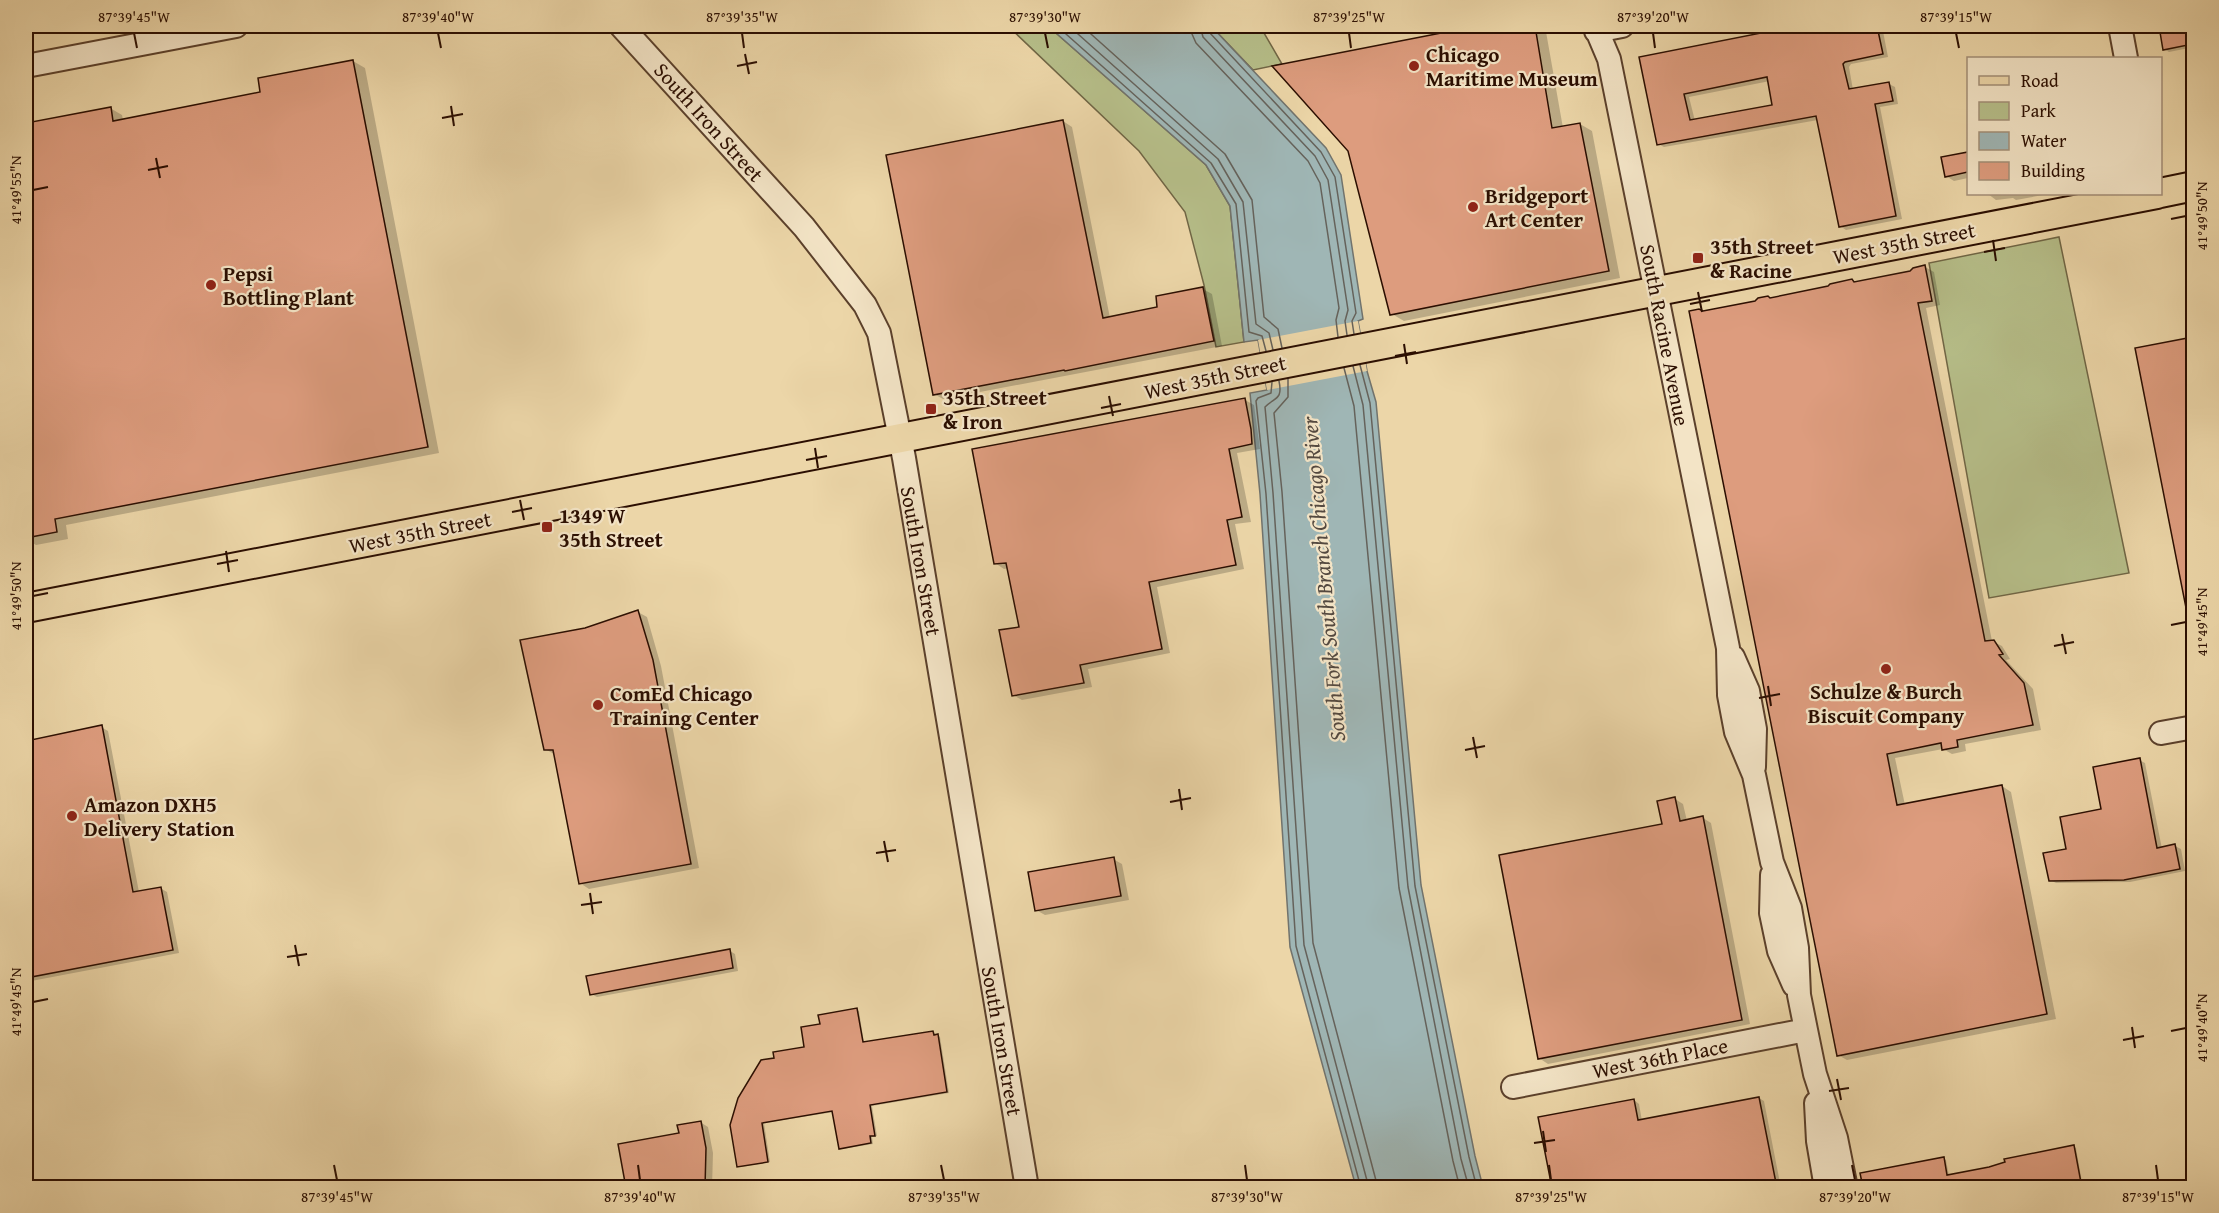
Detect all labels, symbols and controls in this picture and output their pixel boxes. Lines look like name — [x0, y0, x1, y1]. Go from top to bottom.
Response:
text: 87°39'45"W — [98, 6, 170, 27]
text: 87°39'40"W — [402, 6, 474, 27]
text: 87°39'35"W — [706, 6, 778, 27]
text: 87°39'30"W — [1009, 6, 1081, 27]
text: 87°39'25"W — [1313, 6, 1385, 27]
text: 87°39'20"W — [1617, 6, 1689, 27]
text: 87°39'15"W — [1920, 6, 1992, 27]
place label: Chicago Maritime Museum — [1426, 39, 1598, 94]
street label: South Iron Street — [647, 55, 772, 189]
legend — [1967, 57, 2162, 195]
marker: Chicago Maritime Museum — [1407, 59, 1421, 73]
text: Road — [2021, 67, 2059, 94]
text: Park — [2021, 97, 2057, 124]
text: Water — [2021, 127, 2067, 154]
text: 41°49'55"N — [5, 155, 26, 224]
text: Building — [2021, 157, 2085, 184]
place label: Bridgeport Art Center — [1485, 180, 1588, 235]
text: 41°49'50"N — [2191, 181, 2212, 250]
marker: Bridgeport Art Center — [1466, 200, 1480, 214]
street label: West 35th Street — [1830, 214, 1978, 272]
place label: 35th Street & Racine — [1710, 231, 1814, 286]
street label: South Racine Avenue — [1632, 242, 1698, 428]
marker: 35th Street & Racine — [1691, 251, 1705, 265]
place label: Pepsi Bottling Plant — [223, 258, 354, 313]
marker: Pepsi Bottling Plant — [204, 278, 218, 292]
street label: West 35th Street — [1141, 347, 1289, 407]
place label: 35th Street & Iron — [943, 382, 1047, 437]
marker: 35th Street & Iron — [924, 402, 938, 416]
water label: South Fork South Branch Chicago River — [1293, 414, 1353, 743]
street label: South Iron Street — [893, 484, 949, 639]
place label: 1349 W 35th Street — [559, 500, 663, 555]
street label: West 35th Street — [346, 503, 494, 561]
marker: 1349 W 35th Street — [540, 520, 554, 534]
text: 41°49'50"N — [5, 561, 26, 630]
text: 41°49'45"N — [2191, 587, 2212, 656]
marker: Schulze & Burch Biscuit Company — [1879, 662, 1893, 676]
place label: Schulze & Burch Biscuit Company — [1808, 676, 1964, 731]
place label: ComEd Chicago Training Center — [610, 678, 759, 733]
marker: ComEd Chicago Training Center — [591, 698, 605, 712]
place label: Amazon DXH5 Delivery Station — [84, 789, 235, 844]
marker: Amazon DXH5 Delivery Station — [65, 809, 79, 823]
street label: South Iron Street — [974, 964, 1030, 1119]
text: 41°49'45"N — [5, 967, 26, 1036]
text: 41°49'40"N — [2191, 993, 2212, 1062]
street label: West 36th Place — [1590, 1030, 1731, 1086]
text: 87°39'45"W — [301, 1186, 373, 1207]
text: 87°39'40"W — [604, 1186, 676, 1207]
text: 87°39'35"W — [908, 1186, 980, 1207]
text: 87°39'30"W — [1211, 1186, 1283, 1207]
text: 87°39'25"W — [1515, 1186, 1587, 1207]
text: 87°39'20"W — [1819, 1186, 1891, 1207]
text: 87°39'15"W — [2122, 1186, 2194, 1207]

